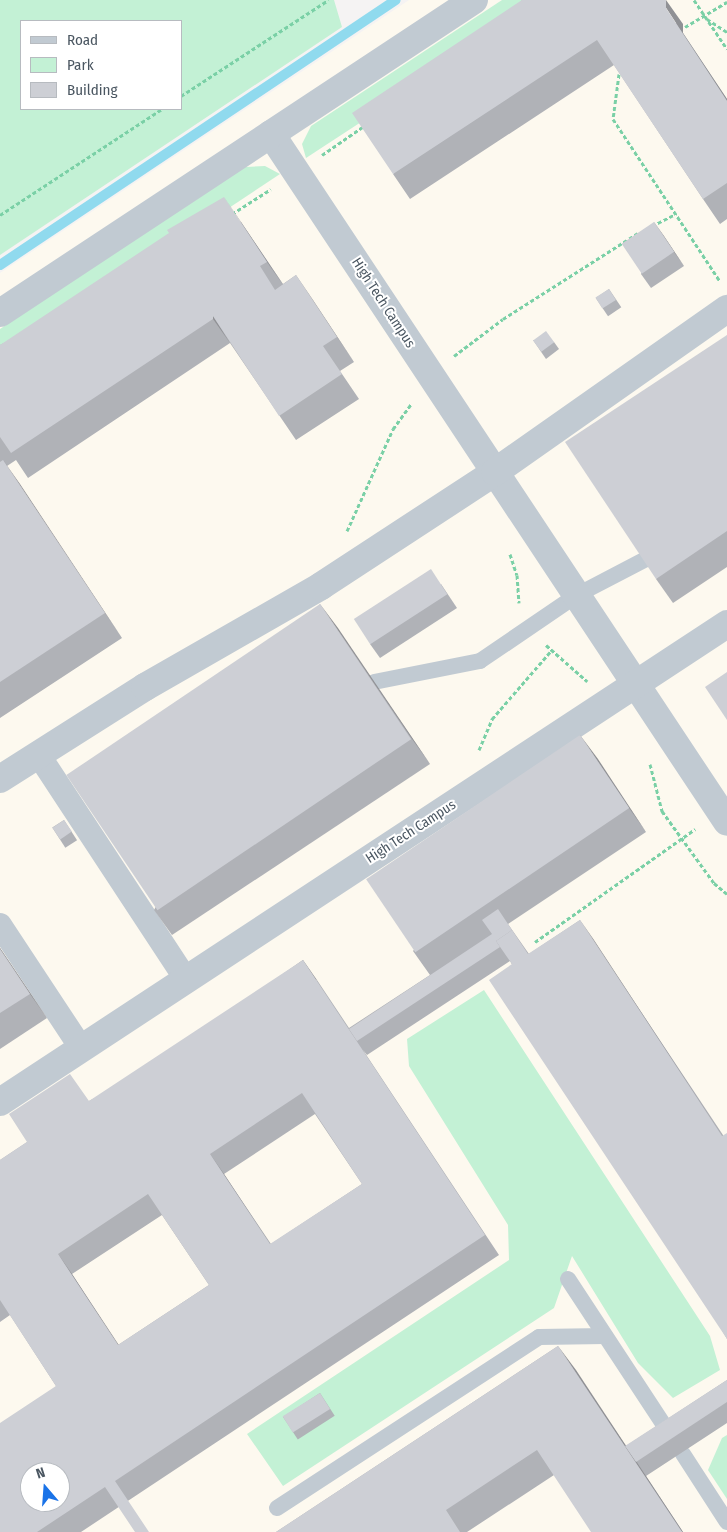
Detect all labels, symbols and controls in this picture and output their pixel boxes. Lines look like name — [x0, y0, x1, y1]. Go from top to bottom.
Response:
legend — [20, 20, 182, 110]
text: Road — [67, 31, 98, 49]
text: Park — [67, 56, 94, 74]
text: Building — [67, 81, 118, 99]
street label: High Tech Campus — [348, 255, 418, 351]
street label: High Tech Campus — [363, 797, 459, 867]
north arrow — [20, 1462, 70, 1512]
text: N — [34, 1464, 47, 1483]

